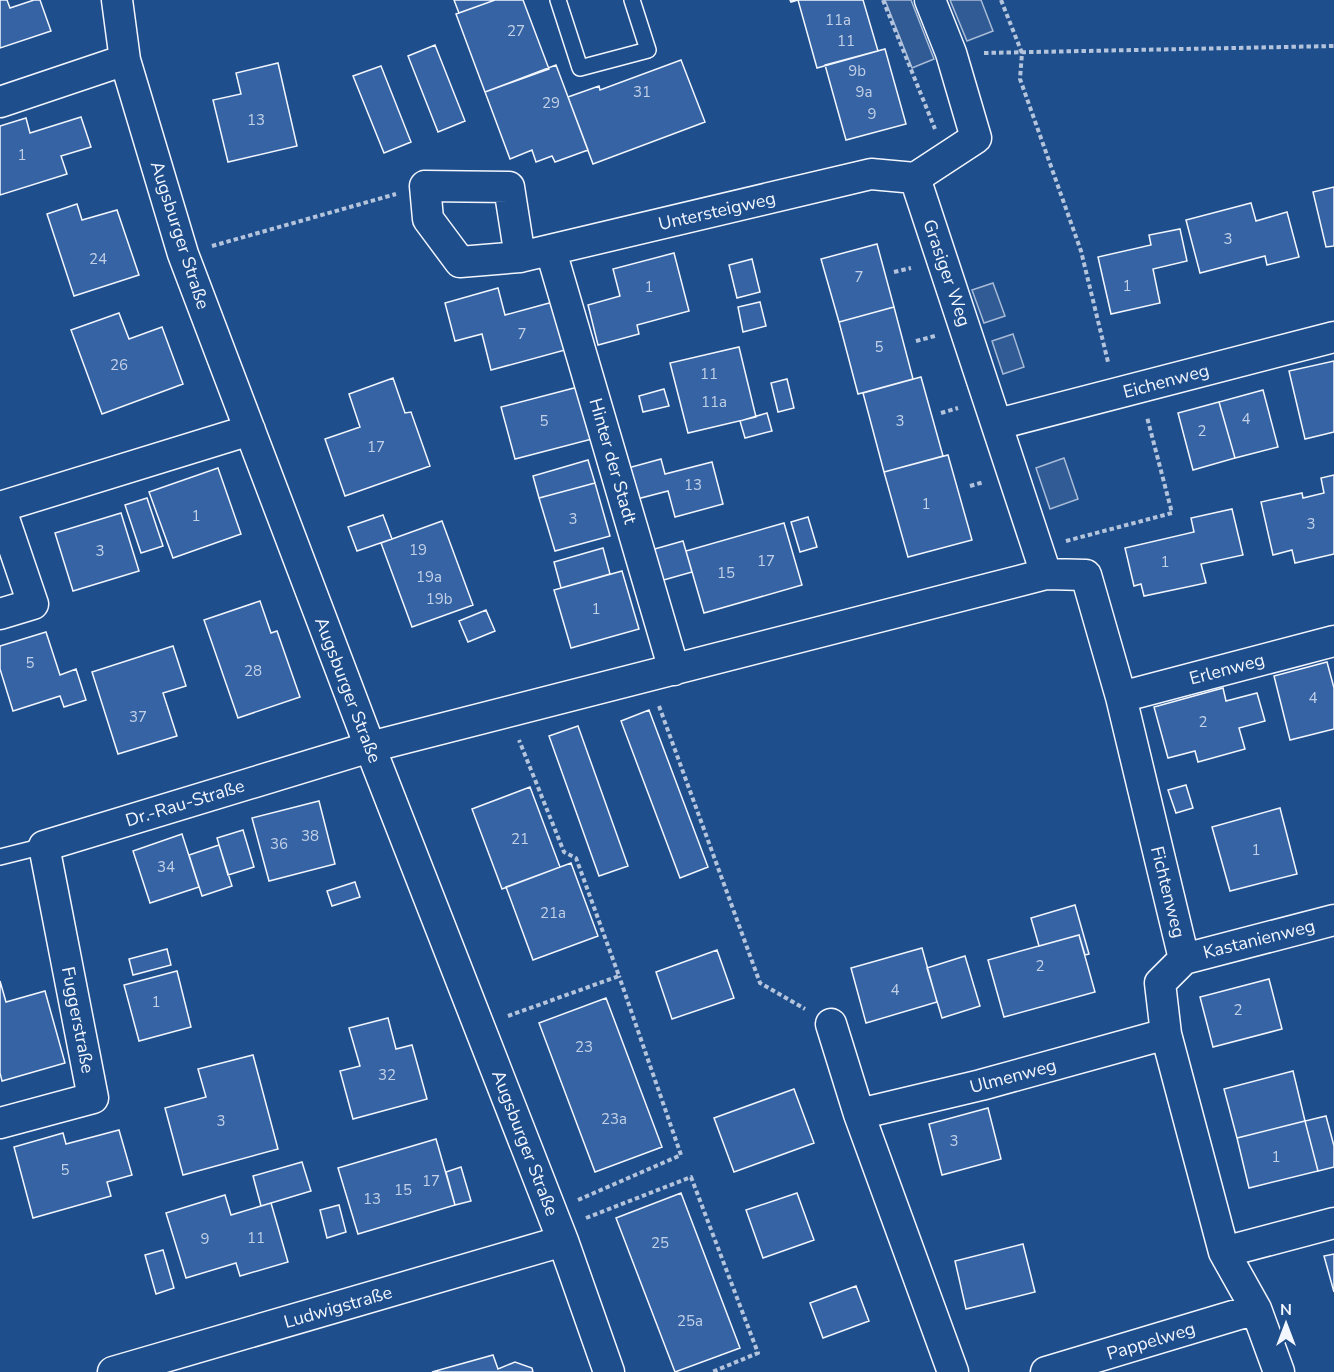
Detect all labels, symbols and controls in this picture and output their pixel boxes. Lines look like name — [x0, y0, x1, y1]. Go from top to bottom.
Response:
house number: 11a — [825, 10, 851, 30]
house number: 27 — [507, 21, 525, 41]
house number: 11 — [837, 31, 855, 51]
house number: 9b — [848, 61, 866, 81]
house number: 31 — [633, 82, 651, 102]
house number: 9a — [856, 82, 872, 102]
house number: 29 — [542, 93, 560, 113]
house number: 9 — [867, 104, 877, 124]
house number: 13 — [247, 110, 265, 130]
house number: 1 — [17, 145, 27, 165]
street label: Augsburger Straße — [145, 158, 215, 312]
street label: Untersteigweg — [656, 186, 778, 236]
street label: Grasiger Weg — [917, 216, 977, 330]
house number: 3 — [1223, 229, 1233, 249]
house number: 24 — [89, 249, 107, 269]
house number: 7 — [854, 267, 864, 287]
house number: 1 — [1122, 276, 1132, 296]
house number: 1 — [644, 277, 654, 297]
house number: 7 — [517, 324, 527, 344]
house number: 5 — [874, 337, 884, 357]
house number: 26 — [110, 355, 128, 375]
street label: Eichenweg — [1120, 358, 1212, 404]
house number: 11 — [700, 364, 718, 384]
house number: 11a — [701, 392, 727, 412]
street label: Hinter der Stadt — [584, 395, 643, 527]
house number: 4 — [1241, 409, 1251, 429]
house number: 5 — [539, 411, 549, 431]
house number: 3 — [895, 411, 905, 431]
house number: 2 — [1197, 421, 1207, 441]
house number: 17 — [367, 437, 385, 457]
house number: 13 — [684, 475, 702, 495]
house number: 1 — [921, 494, 931, 514]
house number: 1 — [191, 506, 201, 526]
house number: 3 — [568, 509, 578, 529]
house number: 3 — [1306, 514, 1316, 534]
house number: 19 — [409, 540, 427, 560]
house number: 3 — [95, 541, 105, 561]
house number: 17 — [757, 551, 775, 571]
house number: 1 — [1160, 552, 1170, 572]
house number: 15 — [717, 563, 735, 583]
house number: 19a — [416, 567, 442, 587]
house number: 19b — [426, 589, 453, 609]
house number: 1 — [591, 599, 601, 619]
street label: Augsburger Straße — [309, 614, 387, 766]
street label: Erlenweg — [1187, 647, 1267, 691]
house number: 5 — [25, 653, 35, 673]
house number: 28 — [244, 661, 262, 681]
house number: 4 — [1308, 688, 1318, 708]
house number: 37 — [129, 707, 147, 727]
house number: 2 — [1198, 712, 1208, 732]
street label: Dr.-Rau-Straße — [123, 774, 247, 832]
house number: 38 — [301, 826, 319, 846]
house number: 21 — [511, 829, 529, 849]
house number: 36 — [270, 834, 288, 854]
house number: 1 — [1251, 840, 1261, 860]
street label: Fichtenweg — [1145, 844, 1191, 940]
house number: 34 — [157, 857, 175, 877]
house number: 21a — [540, 903, 566, 923]
street label: Kastanienweg — [1201, 914, 1317, 964]
house number: 2 — [1035, 956, 1045, 976]
street label: Fuggerstraße — [56, 965, 100, 1075]
house number: 4 — [890, 980, 900, 1000]
house number: 1 — [151, 992, 161, 1012]
house number: 2 — [1233, 1000, 1243, 1020]
house number: 23 — [575, 1037, 593, 1057]
street label: Ulmenweg — [967, 1053, 1059, 1099]
house number: 32 — [378, 1065, 396, 1085]
street label: Augsburger Straße — [486, 1067, 564, 1219]
house number: 23a — [601, 1109, 627, 1129]
house number: 3 — [216, 1111, 226, 1131]
house number: 3 — [949, 1131, 959, 1151]
house number: 1 — [1271, 1147, 1281, 1167]
house number: 5 — [60, 1160, 70, 1180]
house number: 17 — [422, 1171, 440, 1191]
house number: 15 — [394, 1180, 412, 1200]
house number: 13 — [363, 1189, 381, 1209]
house number: 11 — [247, 1228, 265, 1248]
house number: 9 — [200, 1229, 210, 1249]
house number: 25 — [651, 1233, 669, 1253]
street label: Ludwigstraße — [281, 1280, 395, 1334]
north arrow — [1256, 1294, 1316, 1354]
text: N — [1280, 1299, 1292, 1321]
house number: 25a — [677, 1311, 703, 1331]
street label: Pappelweg — [1104, 1316, 1198, 1366]

